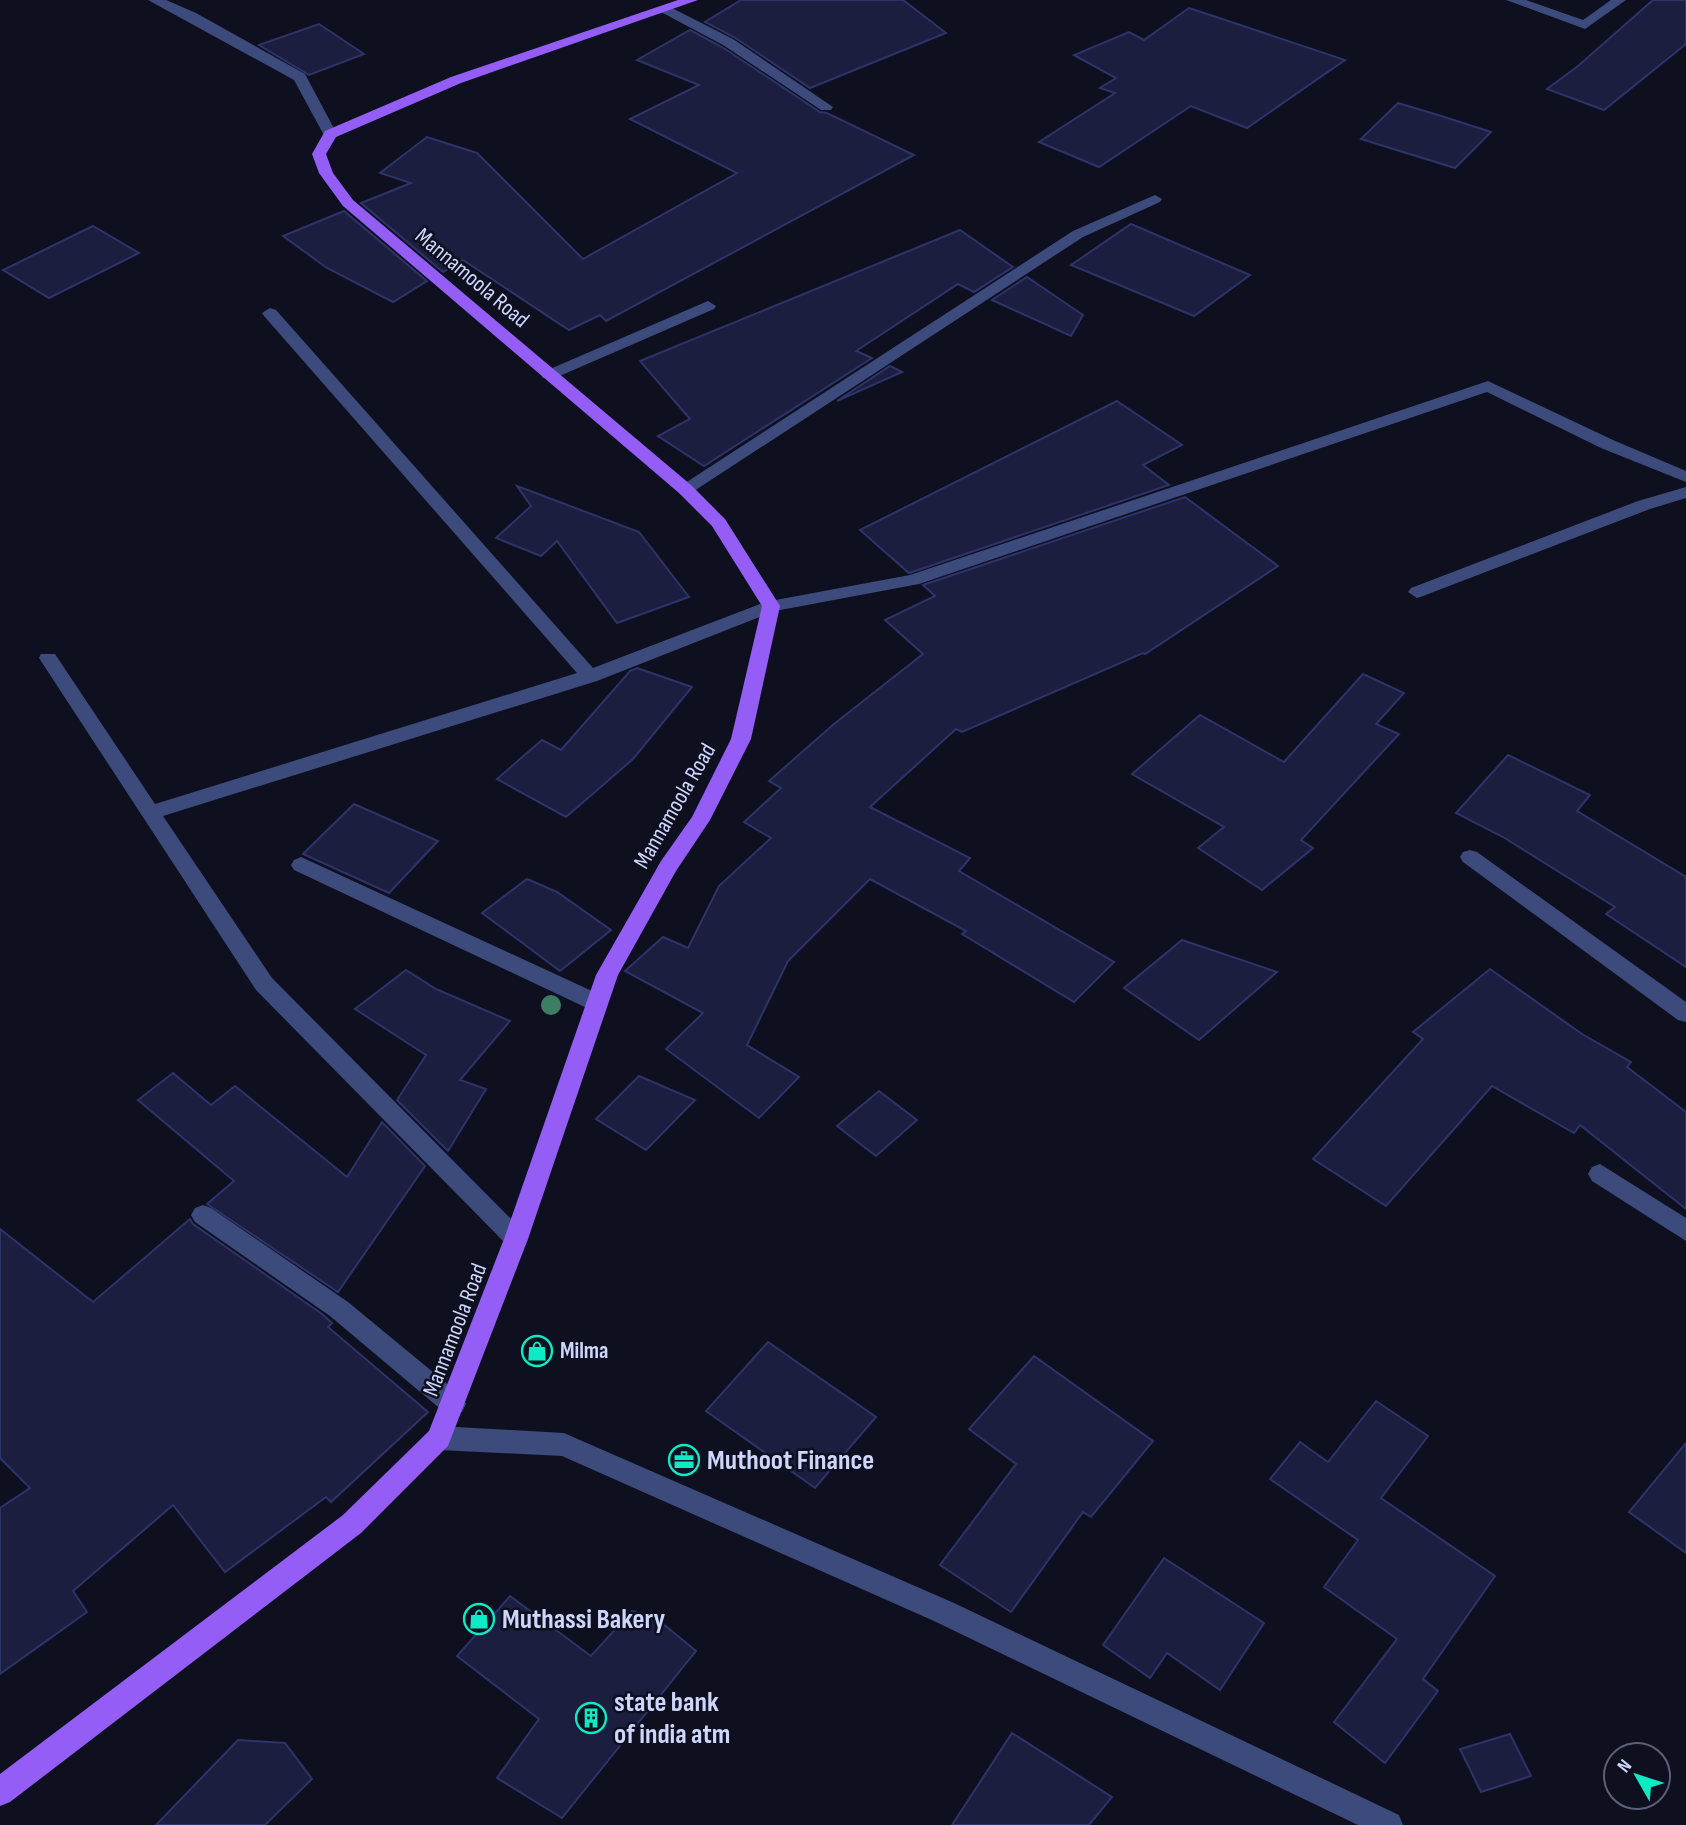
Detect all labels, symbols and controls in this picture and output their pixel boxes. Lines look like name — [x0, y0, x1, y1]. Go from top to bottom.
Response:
street label: Mannamoola Road — [409, 222, 535, 334]
street label: Mannamoola Road — [628, 738, 722, 874]
street label: Mannamoola Road — [417, 1260, 493, 1400]
shop icon: Milma — [520, 1334, 554, 1368]
place label: Milma — [560, 1337, 609, 1365]
office icon: Muthoot Finance — [667, 1443, 701, 1477]
place label: Muthoot Finance — [707, 1444, 874, 1477]
shop icon: Muthassi Bakery — [462, 1602, 496, 1636]
place label: Muthassi Bakery — [502, 1603, 665, 1636]
place label: state bank of india atm — [614, 1686, 730, 1751]
building icon: state bank of india atm — [574, 1701, 608, 1735]
north arrow — [1602, 1741, 1672, 1811]
text: N — [1613, 1755, 1637, 1777]

